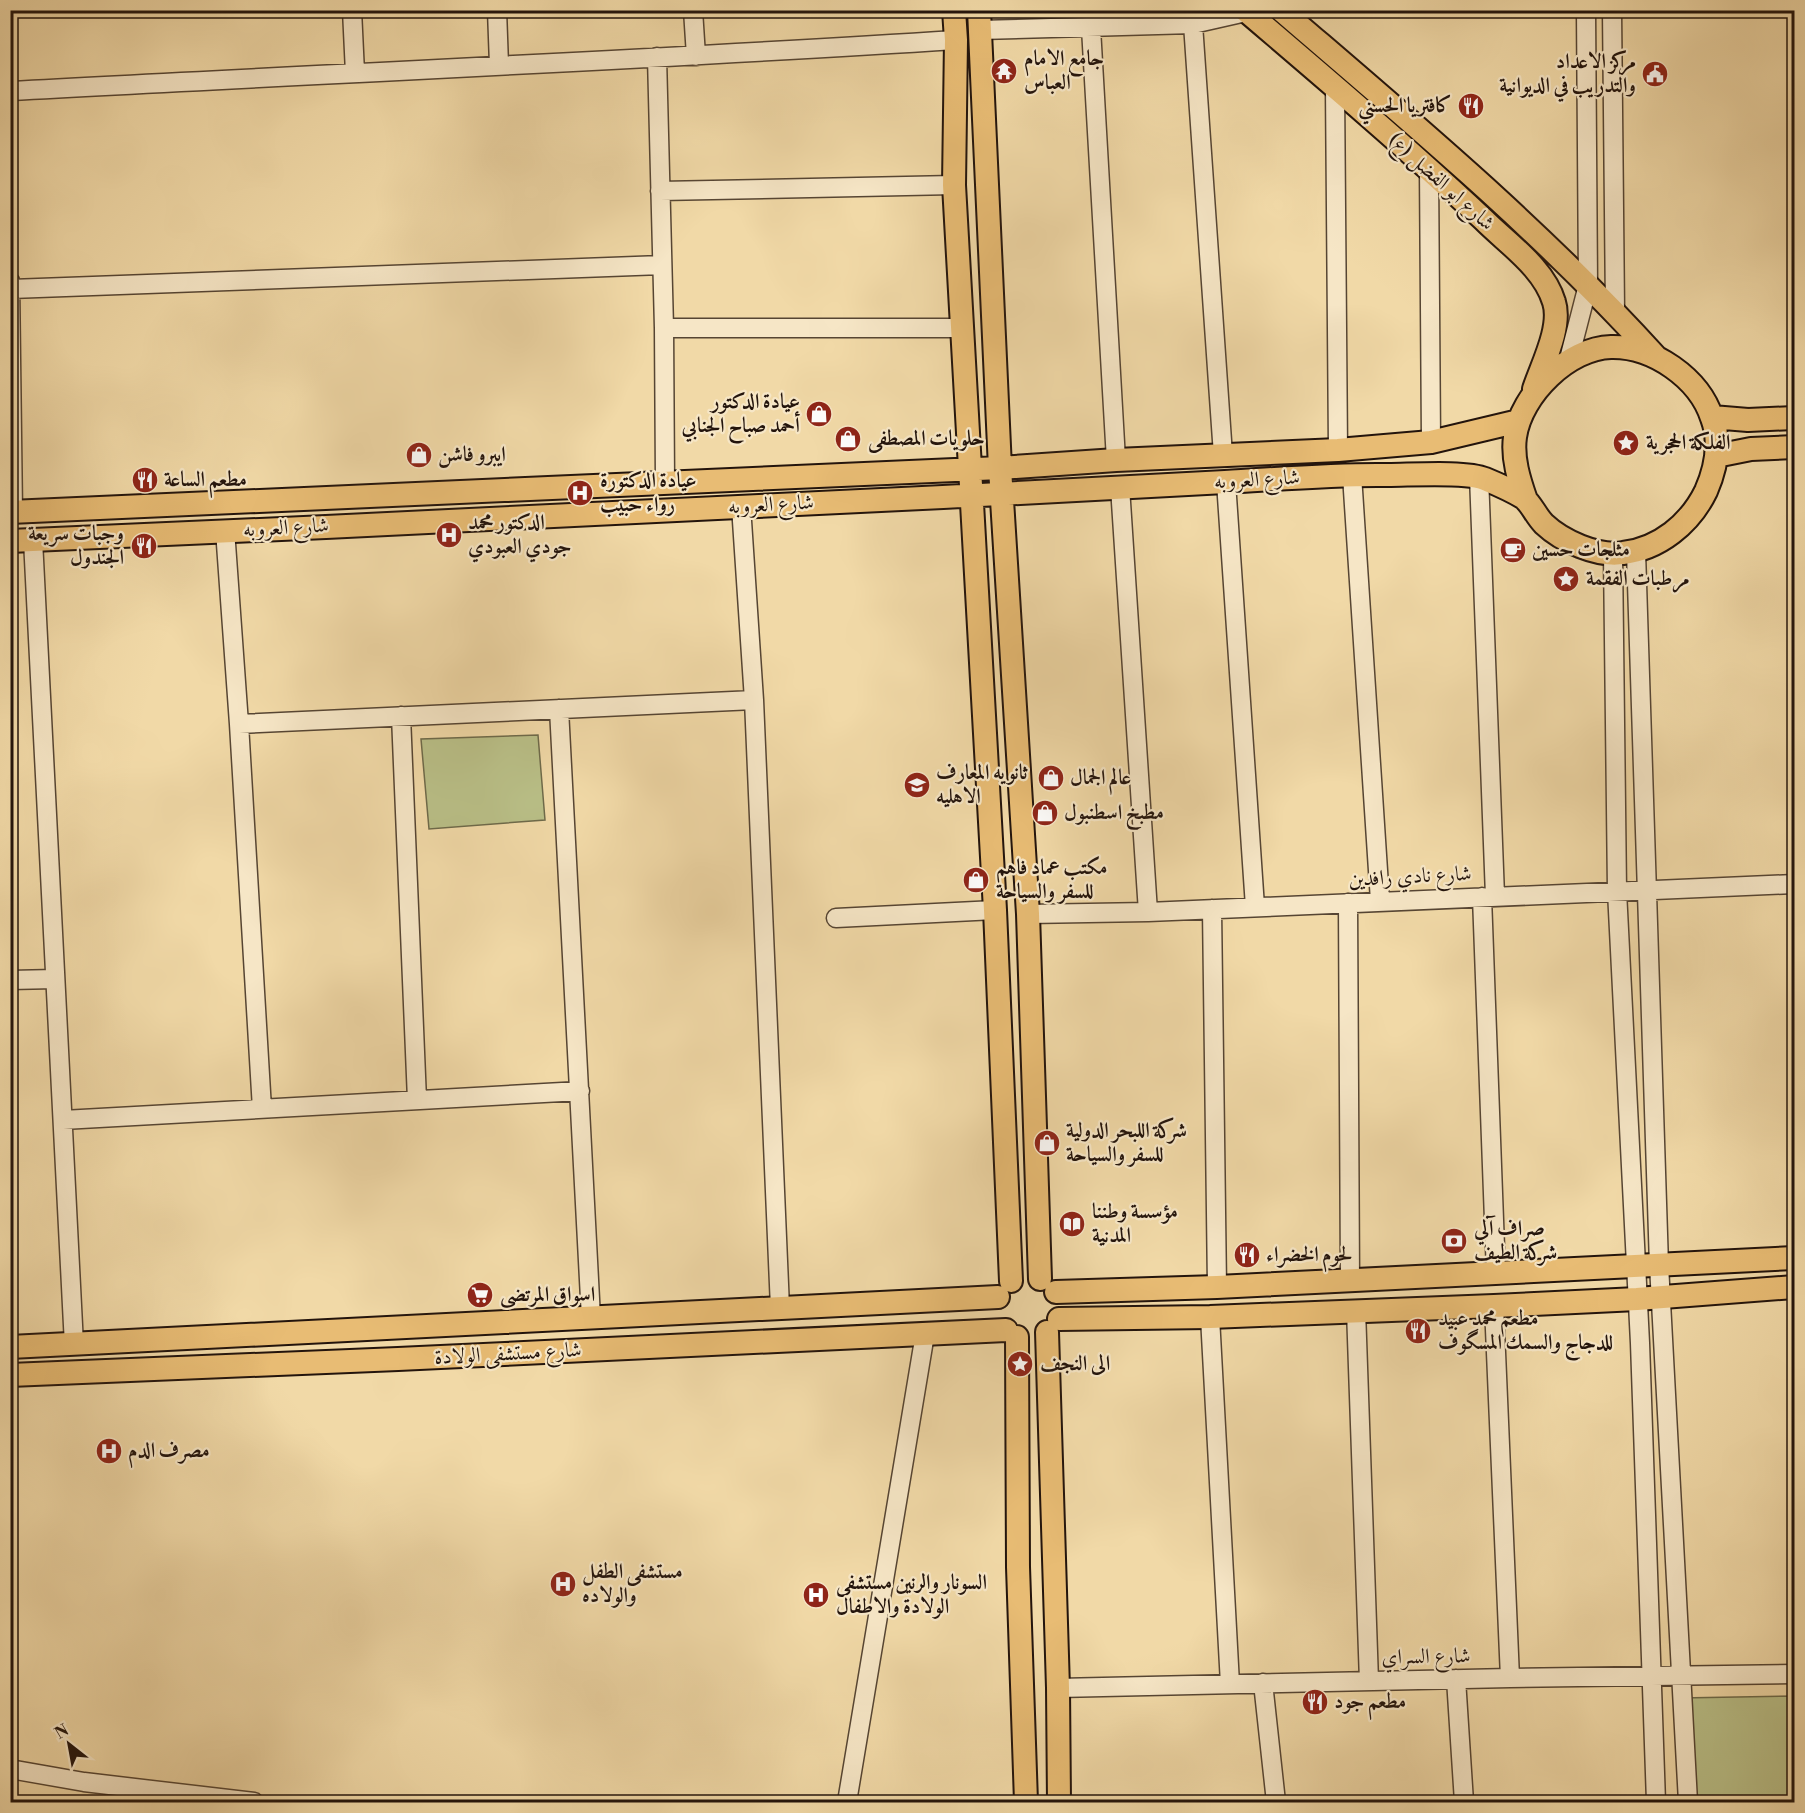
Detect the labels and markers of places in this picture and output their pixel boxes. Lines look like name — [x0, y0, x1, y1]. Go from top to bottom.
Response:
place label: جامع الامام العباس — [1024, 46, 1104, 96]
place label: مركز الاعداد والتدريب في الديوانية — [1499, 49, 1636, 103]
temple icon: جامع الامام العباس — [989, 56, 1019, 86]
public building icon: مركز الاعداد والتدريب في الديوانية — [1640, 59, 1670, 89]
restaurant icon: كافتريا الحسني — [1456, 91, 1486, 121]
place label: كافتريا الحسني — [1358, 93, 1452, 125]
place label: عيادة الدكتور أحمد صباح الجنابي — [681, 389, 800, 444]
shop icon: عيادة الدكتور أحمد صباح الجنابي — [804, 399, 834, 429]
shop icon: حلويات المصطفى — [833, 424, 863, 454]
place label: حلويات المصطفى — [867, 426, 985, 454]
place icon: الفلكة الحجرية — [1611, 428, 1641, 458]
place label: الفلكة الحجرية — [1646, 430, 1731, 456]
shop icon: ايبرو فاشن — [404, 440, 434, 470]
place label: ايبرو فاشن — [438, 442, 506, 468]
restaurant icon: مطعم الساعة — [130, 465, 160, 495]
place label: مطعم الساعة — [164, 467, 247, 498]
place label: عيادة الدكتورة رواء حبيب — [600, 468, 697, 518]
hospital icon: عيادة الدكتورة رواء حبيب — [565, 478, 595, 508]
place label: الدكتور محمد جودي العبودي — [468, 510, 572, 563]
hospital icon: الدكتور محمد جودي العبودي — [434, 520, 464, 550]
place label: وجبات سريعة الجندول — [28, 521, 124, 571]
restaurant icon: وجبات سريعة الجندول — [129, 531, 159, 561]
cafe icon: مثلجات حسين — [1498, 535, 1528, 565]
place label: مثلجات حسين — [1532, 537, 1630, 563]
place icon: مرطبات الفقمة — [1551, 564, 1581, 594]
place label: مرطبات الفقمة — [1586, 566, 1690, 593]
place label: ثانويه المعارف الاهليه — [936, 760, 1028, 810]
shop icon: عالم الجمال — [1036, 763, 1066, 793]
place label: عالم الجمال — [1070, 765, 1131, 795]
school or university icon: ثانويه المعارف الاهليه — [902, 770, 932, 800]
shop icon: مطبخ اسطنبول — [1030, 798, 1060, 828]
place label: مطبخ اسطنبول — [1064, 800, 1164, 831]
place label: مكتب عماد فاهم للسفر والسياحة — [996, 855, 1107, 905]
shop icon: مكتب عماد فاهم للسفر والسياحة — [961, 865, 991, 895]
place label: شركة اللبحر الدولية للسفر والسياحة — [1066, 1117, 1187, 1168]
shop icon: شركة اللبحر الدولية للسفر والسياحة — [1032, 1128, 1062, 1158]
place label: مؤسسة وطننا المدنية — [1092, 1199, 1178, 1249]
library icon: مؤسسة وطننا المدنية — [1057, 1209, 1087, 1239]
place label: صراف آلي شركة الطيف — [1473, 1215, 1557, 1266]
bank icon: صراف آلي شركة الطيف — [1439, 1226, 1469, 1256]
restaurant icon: لحوم الخضراء — [1232, 1240, 1262, 1270]
place label: لحوم الخضراء — [1266, 1242, 1353, 1273]
supermarket icon: اسواق المرتضى — [465, 1280, 495, 1310]
place label: اسواق المرتضى — [500, 1282, 595, 1309]
place label: مطعم محمد عبيد للدجاج والسمك المسگوف — [1438, 1306, 1613, 1361]
restaurant icon: مطعم محمد عبيد للدجاج والسمك المسگوف — [1403, 1316, 1433, 1346]
place icon: الى النجف — [1005, 1349, 1035, 1379]
place label: الى النجف — [1040, 1351, 1110, 1377]
hospital icon: مصرف الدم — [94, 1436, 124, 1466]
place label: مصرف الدم — [128, 1438, 210, 1469]
place label: مستشفى الطفل والولاده — [582, 1559, 683, 1609]
hospital icon: مستشفى الطفل والولاده — [548, 1569, 578, 1599]
place label: السونار والرنين مستشفى الولادة والاطفال — [835, 1570, 987, 1620]
hospital icon: السونار والرنين مستشفى الولادة والاطفال — [801, 1580, 831, 1610]
restaurant icon: مطعم جود — [1300, 1687, 1330, 1717]
place label: مطعم جود — [1334, 1689, 1406, 1720]

